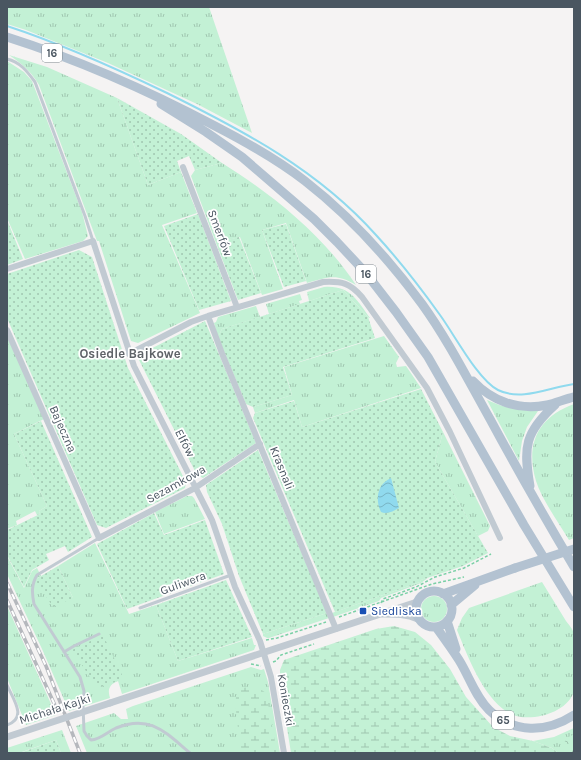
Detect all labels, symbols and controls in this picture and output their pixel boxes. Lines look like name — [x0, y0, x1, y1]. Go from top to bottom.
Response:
road number: 16 — [42, 44, 62, 62]
street label: Smerfów — [205, 208, 235, 258]
road number: 16 — [356, 265, 376, 283]
district label: Osiedle Bajkowe — [79, 346, 181, 361]
street label: Bajeczna — [46, 403, 80, 455]
street label: Elfów — [172, 427, 198, 460]
street label: Krasnali — [267, 444, 297, 492]
street label: Sezamkowa — [144, 462, 208, 506]
street label: Guliwera — [158, 568, 208, 598]
place label: Siedliska — [371, 604, 422, 618]
marker: Siedliska — [358, 606, 368, 616]
street label: Konieczki — [274, 673, 298, 727]
street label: Michała Kajki — [17, 691, 93, 727]
road number: 65 — [492, 711, 514, 729]

